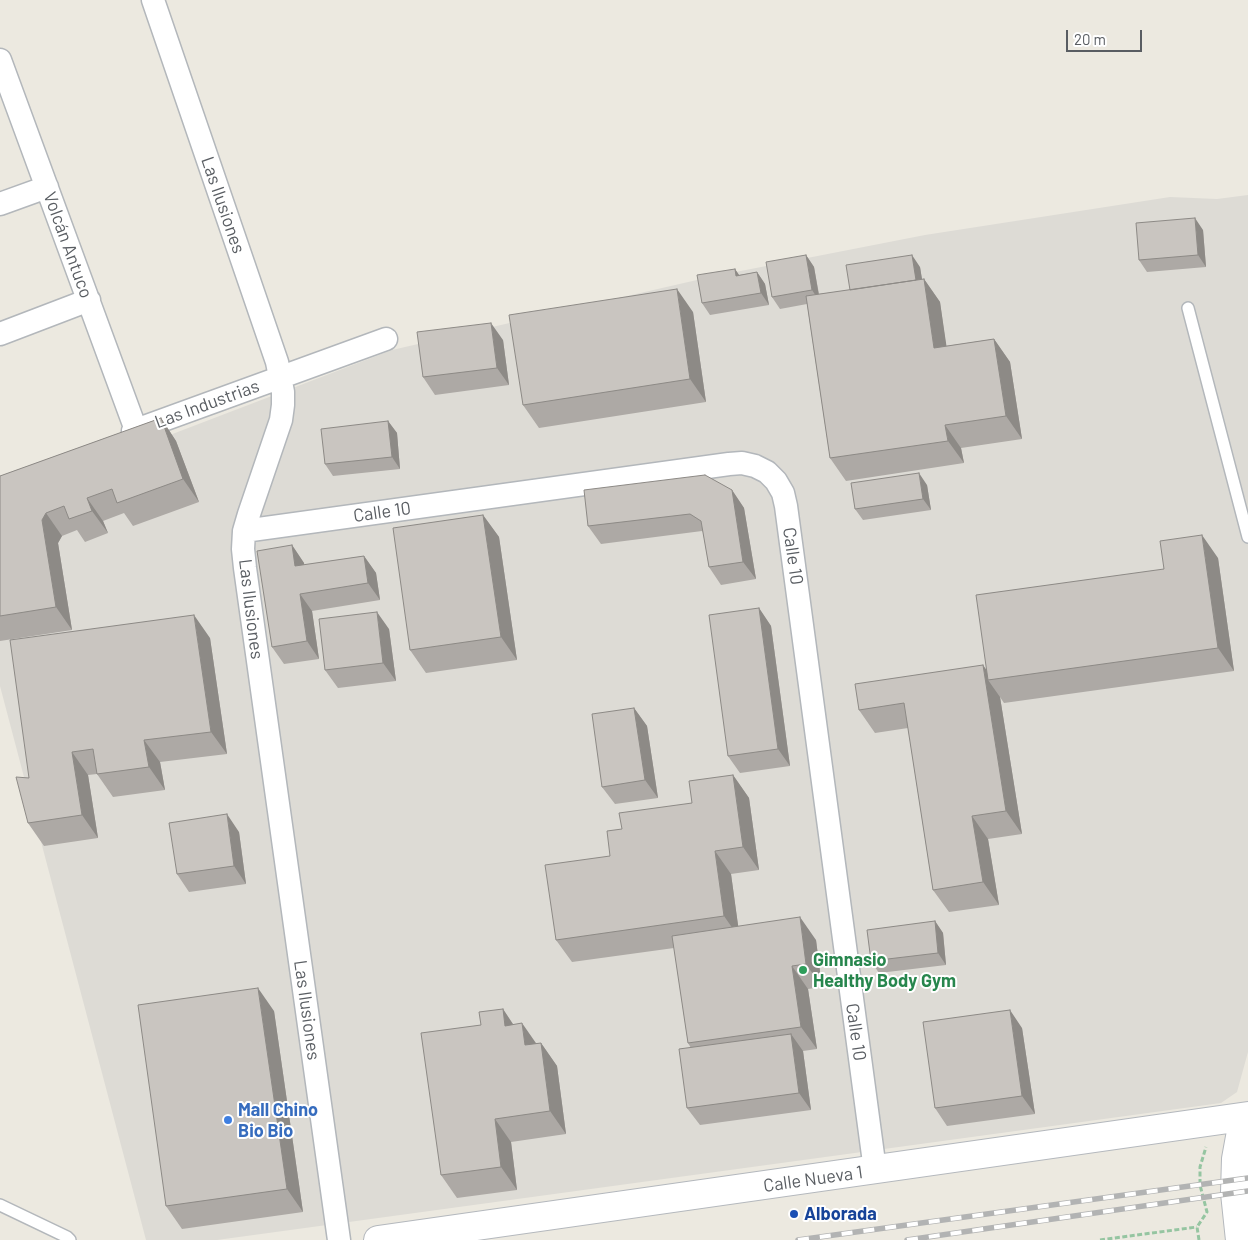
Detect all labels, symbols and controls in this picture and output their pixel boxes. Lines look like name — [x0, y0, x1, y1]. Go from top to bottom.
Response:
scale bar — [1068, 20, 1144, 52]
text: 20 m — [1074, 30, 1106, 48]
street label: Las Ilusiones — [196, 154, 250, 256]
street label: Volcán Antuco — [39, 189, 97, 301]
street label: Las Industrias — [152, 375, 262, 433]
street label: Calle 10 — [352, 497, 412, 527]
street label: Calle 10 — [778, 526, 808, 586]
street label: Las Ilusiones — [234, 558, 268, 660]
place label: Gimnasio Healthy Body Gym — [813, 949, 956, 992]
street label: Las Ilusiones — [289, 959, 325, 1061]
marker: Gimnasio Healthy Body Gym — [797, 964, 809, 976]
street label: Calle 10 — [841, 1002, 871, 1062]
place label: Mall Chino Bio Bio — [238, 1099, 318, 1142]
marker: Mall Chino Bio Bio — [222, 1114, 234, 1126]
street label: Calle Nueva 1 — [762, 1161, 864, 1197]
place label: Alborada — [804, 1203, 877, 1225]
marker: Alborada — [788, 1208, 800, 1220]

